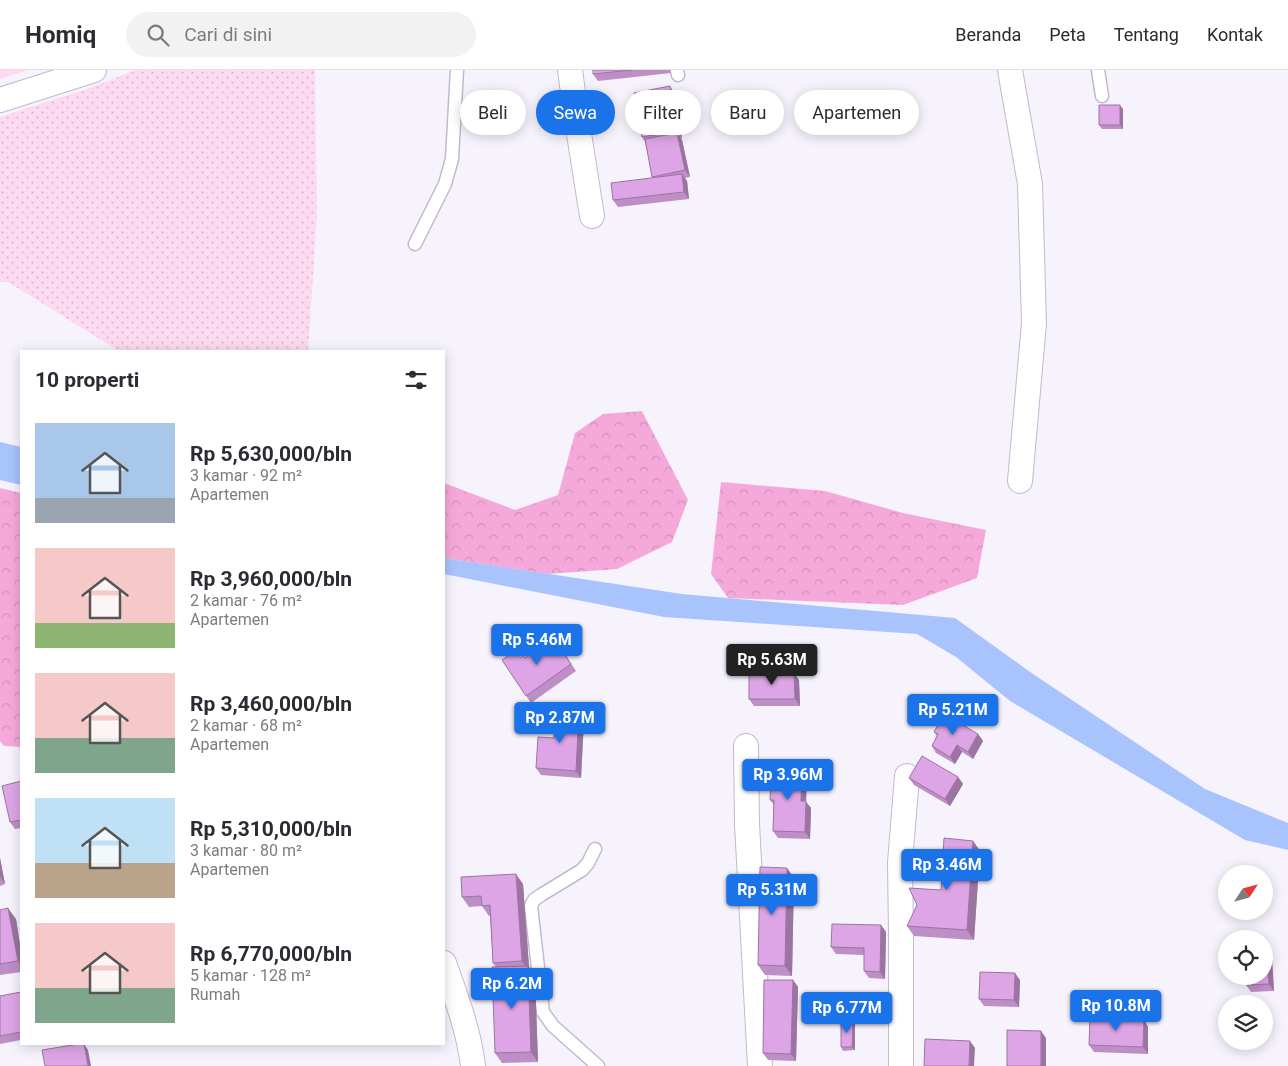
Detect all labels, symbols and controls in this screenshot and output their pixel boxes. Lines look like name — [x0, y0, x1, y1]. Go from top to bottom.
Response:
search box — [126, 12, 476, 57]
text: Homiq — [25, 21, 96, 49]
icon: search — [144, 21, 172, 49]
text: Cari di sini — [184, 23, 272, 46]
text: Beranda — [955, 24, 1021, 45]
text: Peta — [1049, 24, 1086, 45]
text: Tentang — [1114, 24, 1179, 45]
text: Kontak — [1207, 24, 1263, 45]
chip: Beli — [460, 90, 526, 135]
chip: Sewa — [536, 90, 615, 135]
chip: Filter — [625, 90, 701, 135]
chip: Baru — [711, 90, 784, 135]
chip: Apartemen — [794, 90, 919, 135]
icon: filters — [402, 366, 430, 394]
text: 10 properti — [35, 368, 139, 392]
text: Rp 5,630,000/bln — [190, 442, 352, 466]
icon: home — [75, 443, 135, 503]
text: 3 kamar · 92 m² — [190, 466, 302, 485]
text: Apartemen — [190, 485, 269, 504]
text: Rp 3,960,000/bln — [190, 567, 352, 591]
icon: home — [75, 568, 135, 628]
text: 2 kamar · 76 m² — [190, 591, 302, 610]
text: Apartemen — [190, 610, 269, 629]
pin: Rp 5.46M — [485, 624, 589, 666]
text: Rp 5.46M — [502, 630, 572, 649]
pin: Rp 5.63M — [720, 644, 824, 686]
text: Rp 5.63M — [737, 650, 807, 669]
text: Rp 3,460,000/bln — [190, 692, 352, 716]
icon: home — [75, 693, 135, 753]
pin: Rp 5.21M — [901, 694, 1005, 736]
text: Rp 5.21M — [918, 700, 988, 719]
pin: Rp 2.87M — [508, 702, 612, 744]
text: Rp 2.87M — [525, 708, 595, 727]
text: 2 kamar · 68 m² — [190, 716, 302, 735]
text: Apartemen — [190, 735, 269, 754]
pin: Rp 3.96M — [736, 758, 840, 801]
text: Rp 3.96M — [753, 765, 823, 784]
text: Rp 5,310,000/bln — [190, 817, 352, 841]
icon: home — [75, 818, 135, 878]
text: 3 kamar · 80 m² — [190, 841, 302, 860]
pin: Rp 3.46M — [895, 848, 999, 891]
text: Rp 3.46M — [912, 855, 982, 874]
text: Apartemen — [190, 860, 269, 879]
north arrow — [1218, 865, 1272, 920]
map controls — [1218, 865, 1273, 1050]
pin: Rp 5.31M — [720, 874, 824, 916]
text: Rp 5.31M — [737, 880, 807, 899]
button: locate — [1218, 930, 1273, 985]
text: Rp 6,770,000/bln — [190, 942, 352, 966]
icon: home — [75, 943, 135, 1003]
text: 5 kamar · 128 m² — [190, 966, 311, 985]
pin: Rp 6.2M — [466, 968, 558, 1010]
text: Rp 6.2M — [482, 974, 542, 993]
text: Rumah — [190, 985, 240, 1004]
pin: Rp 10.8M — [1064, 990, 1168, 1032]
pin: Rp 6.77M — [795, 992, 899, 1034]
button: layers — [1218, 995, 1273, 1050]
text: Rp 10.8M — [1081, 996, 1151, 1015]
text: Rp 6.77M — [812, 998, 882, 1017]

